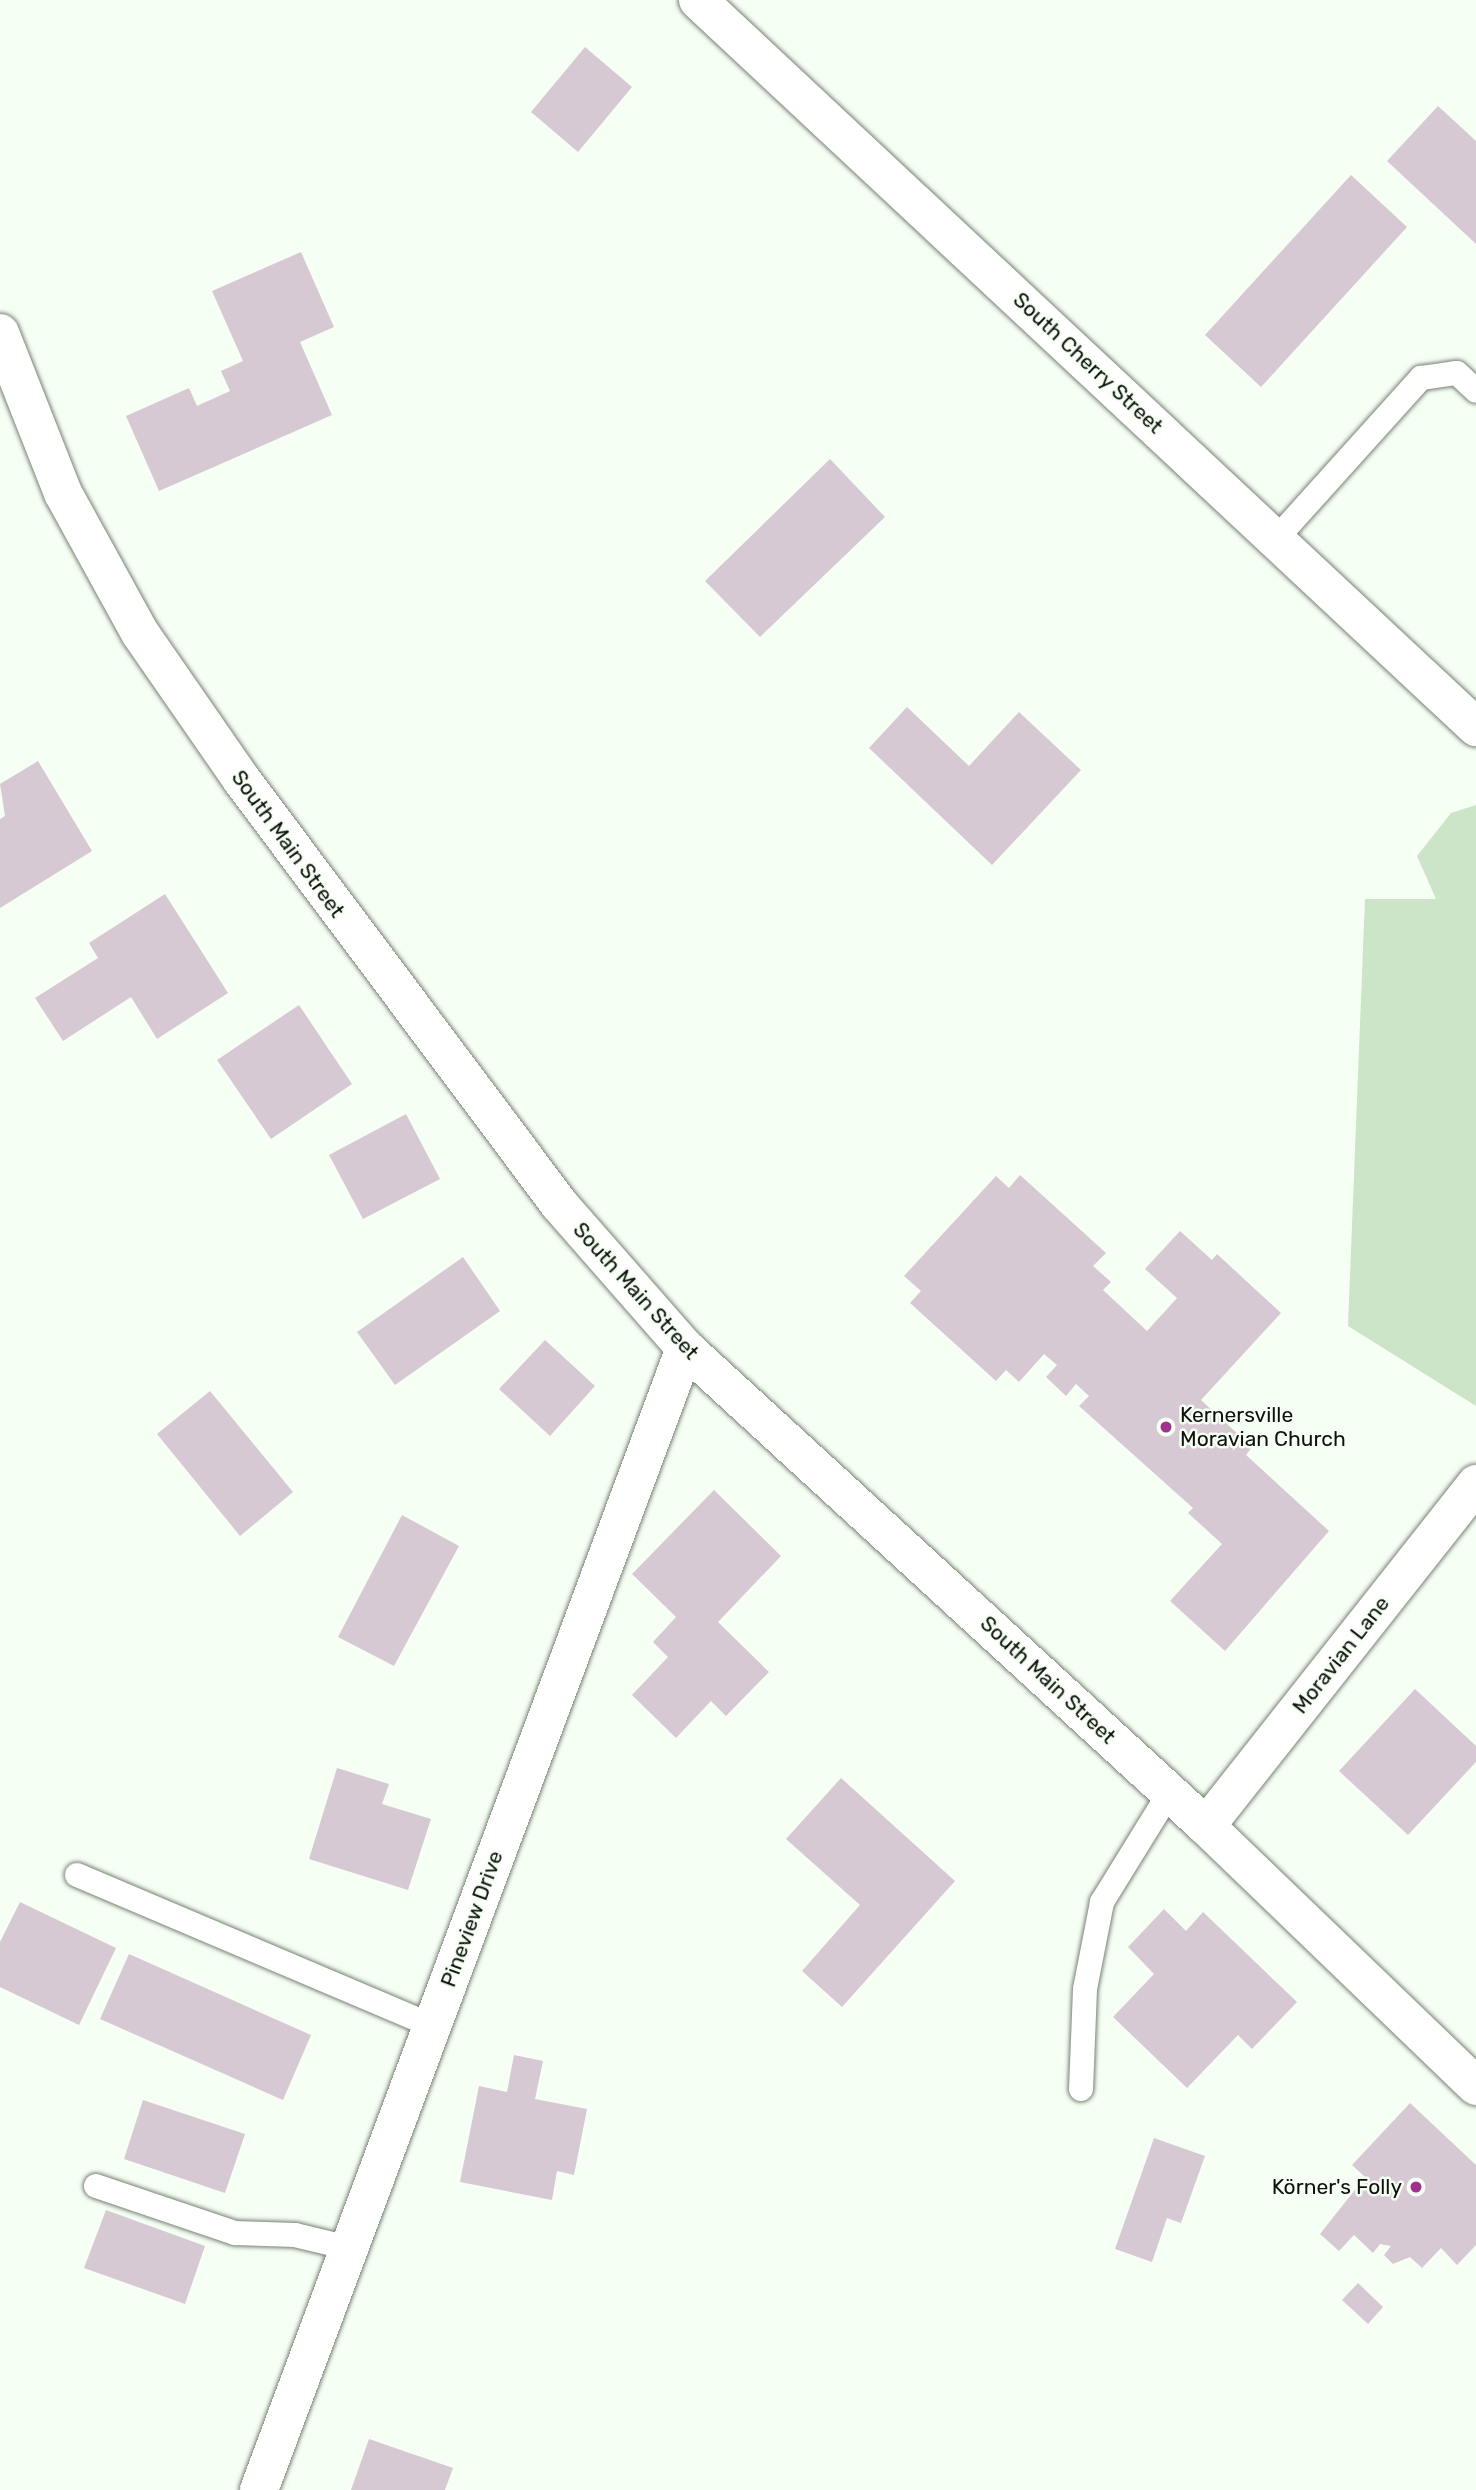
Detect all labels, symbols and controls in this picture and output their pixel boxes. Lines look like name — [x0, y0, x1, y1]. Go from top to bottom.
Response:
street label: South Cherry Street — [1008, 287, 1168, 439]
street label: South Main Street — [226, 765, 350, 923]
street label: South Main Street — [568, 1217, 704, 1365]
place label: Kernersville Moravian Church — [1180, 1402, 1346, 1452]
marker: Kernersville Moravian Church — [1158, 1419, 1174, 1435]
street label: Moravian Lane — [1287, 1591, 1395, 1719]
street label: South Main Street — [975, 1611, 1121, 1749]
street label: Pineview Drive — [436, 1847, 508, 1991]
place label: Körner's Folly — [1272, 2174, 1402, 2200]
marker: Körner's Folly — [1408, 2179, 1424, 2195]

